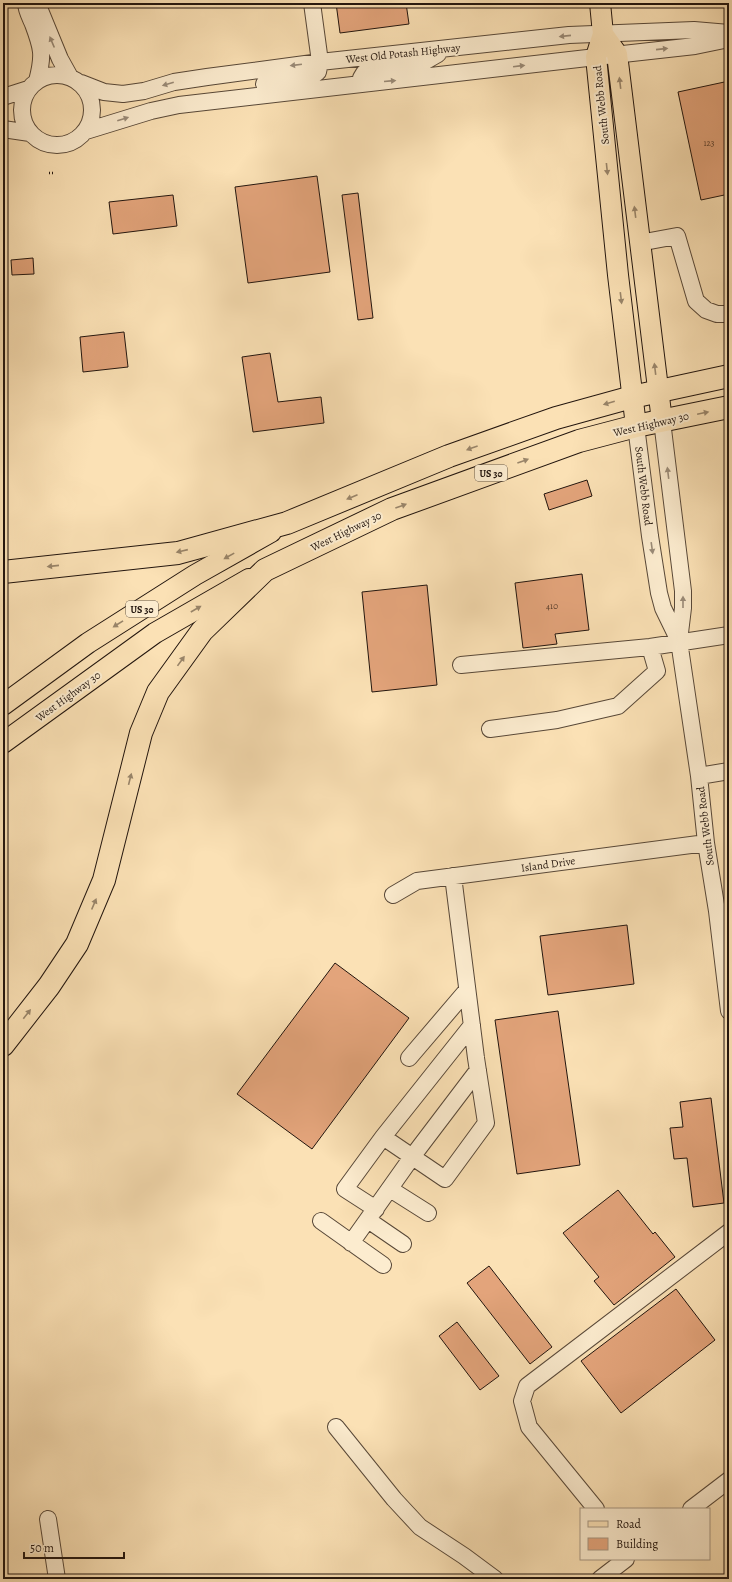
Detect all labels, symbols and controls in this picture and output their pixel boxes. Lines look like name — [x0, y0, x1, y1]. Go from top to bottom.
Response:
one-way arrow — [558, 32, 571, 39]
one-way arrow — [49, 36, 55, 48]
street label: West Old Potash Highway — [344, 40, 461, 67]
one-way arrow — [656, 46, 668, 52]
one-way arrow — [290, 62, 302, 68]
one-way arrow — [513, 63, 525, 70]
street label: South Webb Road — [590, 65, 613, 145]
one-way arrow — [617, 77, 623, 89]
one-way arrow — [384, 78, 396, 85]
one-way arrow — [161, 81, 173, 87]
one-way arrow — [118, 116, 130, 122]
house number: 123 — [703, 137, 715, 149]
one-way arrow — [604, 163, 611, 175]
one-way arrow — [632, 206, 639, 218]
one-way arrow — [617, 292, 624, 304]
one-way arrow — [652, 363, 658, 375]
one-way arrow — [603, 400, 615, 406]
street label: West Highway 30 — [611, 408, 690, 441]
one-way arrow — [696, 409, 709, 415]
one-way arrow — [466, 445, 478, 451]
street label: South Webb Road — [631, 446, 656, 526]
one-way arrow — [518, 458, 530, 464]
road number: US 30 — [475, 465, 507, 481]
one-way arrow — [665, 467, 671, 479]
one-way arrow — [346, 495, 358, 501]
one-way arrow — [396, 502, 408, 508]
street label: West Highway 30 — [307, 508, 384, 556]
one-way arrow — [649, 542, 655, 555]
one-way arrow — [176, 549, 188, 555]
one-way arrow — [223, 553, 235, 560]
one-way arrow — [47, 563, 59, 570]
one-way arrow — [680, 595, 686, 608]
house number: 410 — [546, 600, 558, 612]
road number: US 30 — [126, 601, 158, 617]
one-way arrow — [190, 606, 202, 613]
one-way arrow — [113, 620, 123, 628]
one-way arrow — [177, 656, 185, 666]
street label: West Highway 30 — [32, 668, 104, 726]
one-way arrow — [127, 773, 133, 785]
street label: South Webb Road — [693, 786, 718, 866]
street label: Island Drive — [520, 853, 576, 876]
one-way arrow — [91, 898, 97, 909]
one-way arrow — [23, 1009, 31, 1020]
legend — [580, 1508, 710, 1560]
text: Road — [616, 1516, 642, 1532]
scale bar — [24, 1534, 124, 1560]
text: Building — [616, 1536, 658, 1552]
text: 50 m — [30, 1540, 54, 1556]

